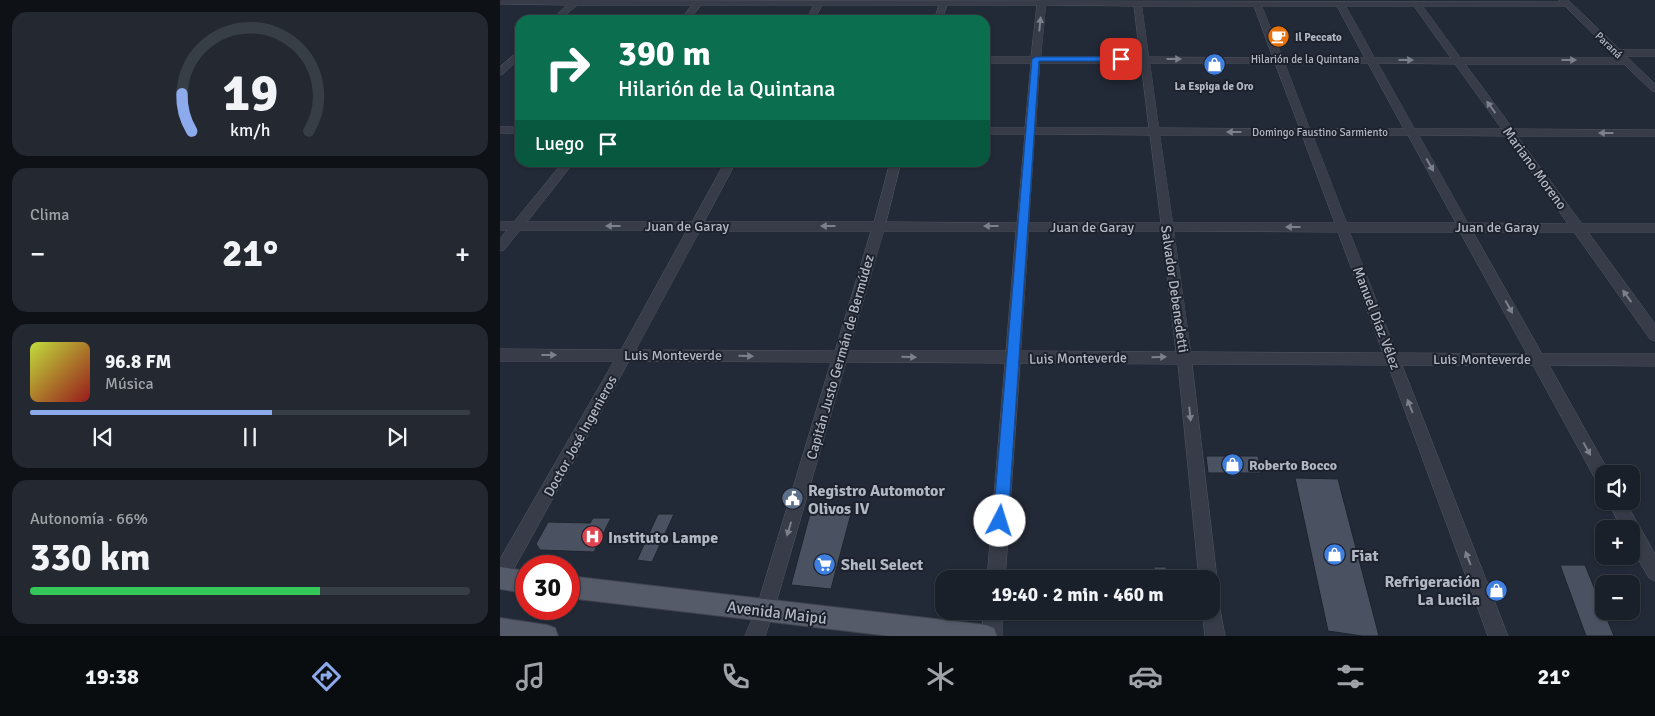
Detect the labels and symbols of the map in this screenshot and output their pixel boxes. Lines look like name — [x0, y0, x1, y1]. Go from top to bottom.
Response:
one-way arrow — [1036, 16, 1044, 32]
cafe icon: Il Peccato — [1267, 25, 1291, 49]
street label: Paraná — [1592, 29, 1625, 62]
place label: Il Peccato — [1295, 31, 1342, 44]
pin — [1100, 38, 1142, 80]
shop icon: La Espiga de Oro — [1202, 53, 1226, 77]
street label: Hilarión de la Quintana — [1251, 53, 1360, 66]
one-way arrow — [1166, 55, 1182, 63]
one-way arrow — [1398, 56, 1414, 64]
one-way arrow — [1561, 56, 1577, 64]
place label: La Espiga de Oro — [1174, 80, 1254, 93]
one-way arrow — [1486, 100, 1496, 114]
street label: Mariano Moreno — [1499, 124, 1570, 213]
street label: Domingo Faustino Sarmiento — [1252, 126, 1388, 139]
one-way arrow — [1226, 128, 1242, 136]
one-way arrow — [1598, 129, 1614, 137]
one-way arrow — [1426, 158, 1434, 172]
street label: Juan de Garay — [645, 218, 729, 235]
street label: Juan de Garay — [1050, 219, 1134, 236]
street label: Juan de Garay — [1455, 219, 1539, 236]
one-way arrow — [605, 222, 621, 230]
one-way arrow — [820, 222, 836, 230]
one-way arrow — [983, 222, 999, 230]
one-way arrow — [1285, 223, 1301, 231]
street label: Salvador Debenedetti — [1157, 224, 1192, 354]
street label: Capitán Justo Germán de Bermúdez — [803, 253, 878, 462]
street label: Manuel Díaz Vélez — [1349, 264, 1404, 372]
one-way arrow — [1621, 290, 1632, 303]
one-way arrow — [1505, 300, 1513, 314]
street label: Luis Monteverde — [624, 347, 722, 364]
street label: Luis Monteverde — [1029, 349, 1127, 368]
one-way arrow — [541, 351, 557, 359]
street label: Luis Monteverde — [1433, 351, 1531, 368]
one-way arrow — [738, 352, 754, 360]
one-way arrow — [901, 353, 917, 361]
one-way arrow — [1151, 353, 1167, 361]
street label: Doctor José Ingenieros — [540, 373, 621, 500]
one-way arrow — [1406, 398, 1414, 413]
one-way arrow — [1187, 406, 1195, 422]
one-way arrow — [1583, 443, 1592, 456]
shop icon: Roberto Bocco — [1221, 453, 1245, 477]
place label: Roberto Bocco — [1249, 457, 1337, 474]
place label: Registro Automotor Olivos IV — [808, 481, 945, 519]
public building icon: Registro Automotor Olivos IV — [780, 487, 804, 511]
position arrow — [973, 494, 1025, 546]
one-way arrow — [785, 521, 793, 536]
hospital icon: Instituto Lampe — [580, 525, 604, 549]
place label: Instituto Lampe — [608, 528, 718, 548]
shop icon: Fiat — [1323, 543, 1347, 567]
place label: Fiat — [1351, 546, 1378, 566]
one-way arrow — [1464, 550, 1472, 565]
supermarket icon: Shell Select — [813, 552, 837, 576]
speed limit sign: 30 — [515, 555, 580, 620]
place label: Shell Select — [841, 555, 923, 575]
place label: Refrigeración La Lucila — [1384, 572, 1480, 610]
shop icon: Refrigeración La Lucila — [1484, 578, 1508, 602]
street label: Avenida Maipú — [726, 597, 828, 629]

